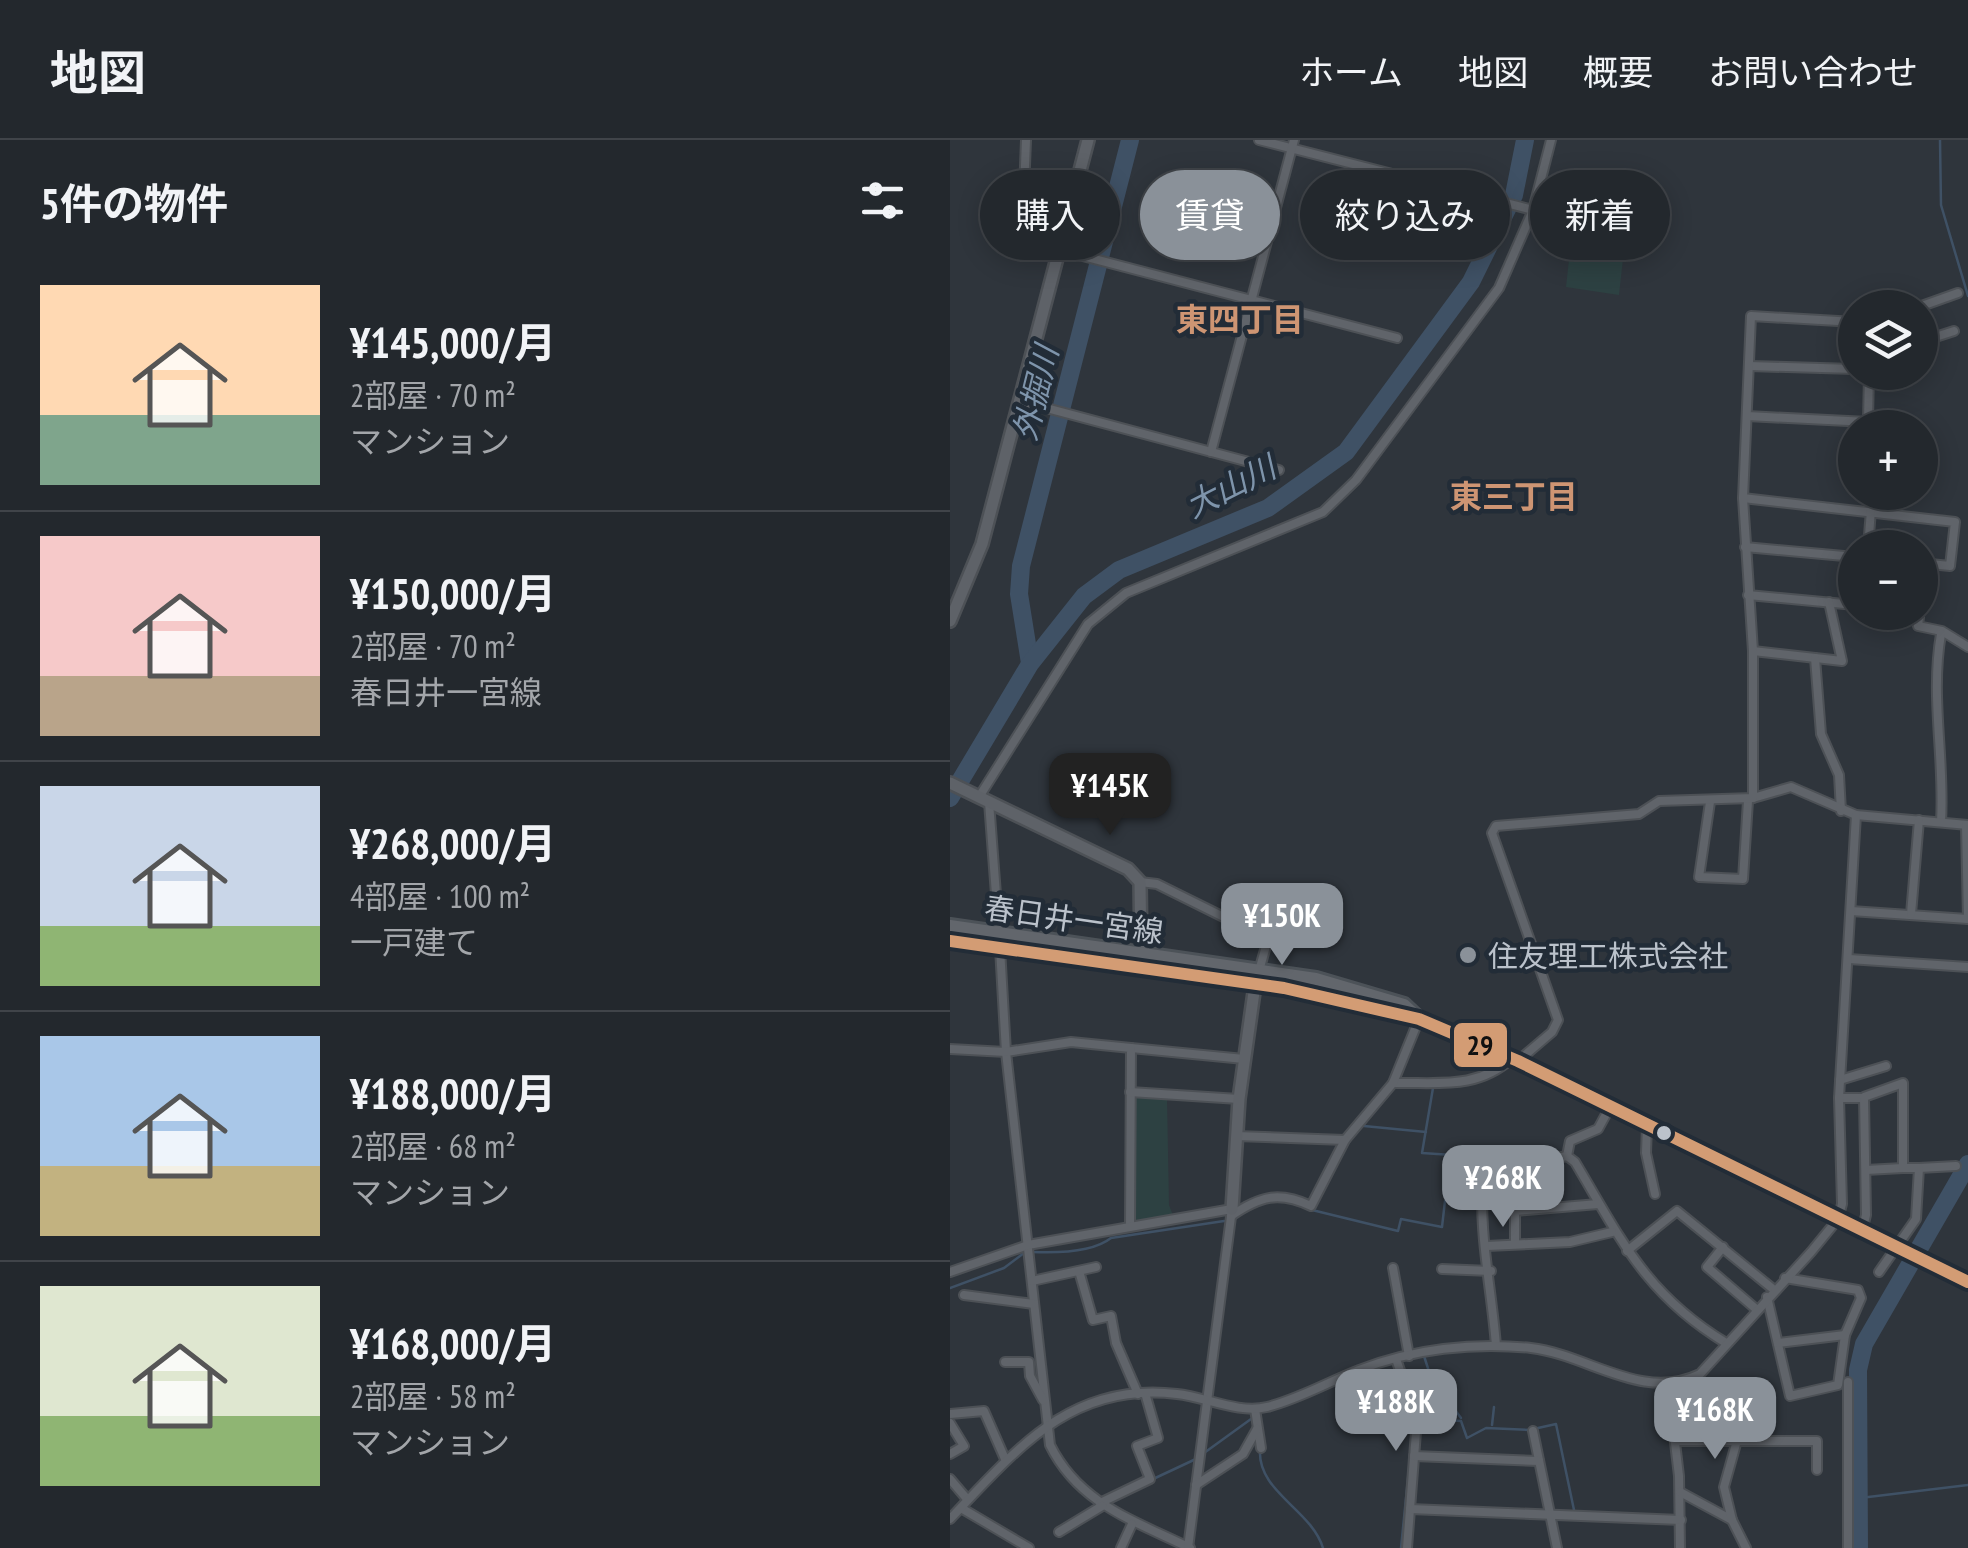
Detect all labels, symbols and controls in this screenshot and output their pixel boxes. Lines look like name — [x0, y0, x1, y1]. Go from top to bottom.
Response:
text: 地図 — [50, 41, 146, 103]
text: ホーム — [1299, 49, 1403, 95]
text: 地図 — [1458, 49, 1528, 95]
text: 概要 — [1583, 49, 1653, 95]
text: お問い合わせ — [1708, 49, 1918, 95]
chip: 購入 — [980, 170, 1120, 260]
chip: 賃貸 — [1140, 170, 1280, 260]
chip: 絞り込み — [1300, 170, 1510, 260]
chip: 新着 — [1530, 170, 1670, 260]
icon: filters — [855, 173, 910, 228]
text: 5件の物件 — [40, 176, 228, 231]
map controls — [1838, 290, 1938, 630]
button: layers — [1838, 290, 1938, 390]
district label: 東四丁目 — [1176, 298, 1304, 340]
text: ¥145,000/月 — [350, 315, 556, 370]
icon: home — [120, 325, 240, 445]
water label: 外掘川 — [1003, 338, 1068, 445]
text: 2部屋 · 70 m² — [350, 374, 516, 416]
button: + — [1838, 410, 1938, 510]
text: マンション — [350, 420, 510, 462]
water label: 大山川 — [1178, 444, 1285, 527]
district label: 東三丁目 — [1450, 475, 1578, 517]
button: − — [1838, 530, 1938, 630]
text: ¥150,000/月 — [350, 566, 556, 621]
icon: home — [120, 576, 240, 696]
text: 2部屋 · 70 m² — [350, 625, 516, 667]
text: 春日井一宮線 — [350, 671, 542, 713]
pin: ¥145K — [1040, 753, 1180, 838]
text: ¥145K — [1071, 764, 1149, 806]
text: ¥268,000/月 — [350, 816, 556, 871]
icon: home — [120, 826, 240, 946]
text: 4部屋 · 100 m² — [350, 875, 530, 917]
pin: ¥150K — [1212, 883, 1352, 968]
street label: 春日井一宮線 — [982, 887, 1166, 951]
text: ¥150K — [1243, 894, 1321, 936]
text: 一戸建て — [350, 921, 478, 963]
place label: 住友理工株式会社 — [1488, 936, 1728, 975]
marker: 住友理工株式会社 — [1457, 944, 1479, 966]
line badge: 29 — [1452, 1021, 1509, 1069]
text: 29 — [1467, 1026, 1493, 1063]
text: ¥188,000/月 — [350, 1066, 556, 1121]
icon: home — [120, 1076, 240, 1196]
unlabelled marker — [1654, 1123, 1674, 1143]
text: 2部屋 · 68 m² — [350, 1125, 516, 1167]
pin: ¥268K — [1433, 1145, 1573, 1230]
text: ¥268K — [1464, 1156, 1542, 1198]
text: マンション — [350, 1171, 510, 1213]
text: ¥168,000/月 — [350, 1316, 556, 1371]
icon: home — [120, 1326, 240, 1446]
pin: ¥188K — [1326, 1369, 1466, 1454]
text: 2部屋 · 58 m² — [350, 1375, 516, 1417]
pin: ¥168K — [1645, 1377, 1785, 1462]
text: ¥188K — [1357, 1380, 1435, 1422]
text: ¥168K — [1676, 1388, 1754, 1430]
text: マンション — [350, 1421, 510, 1463]

